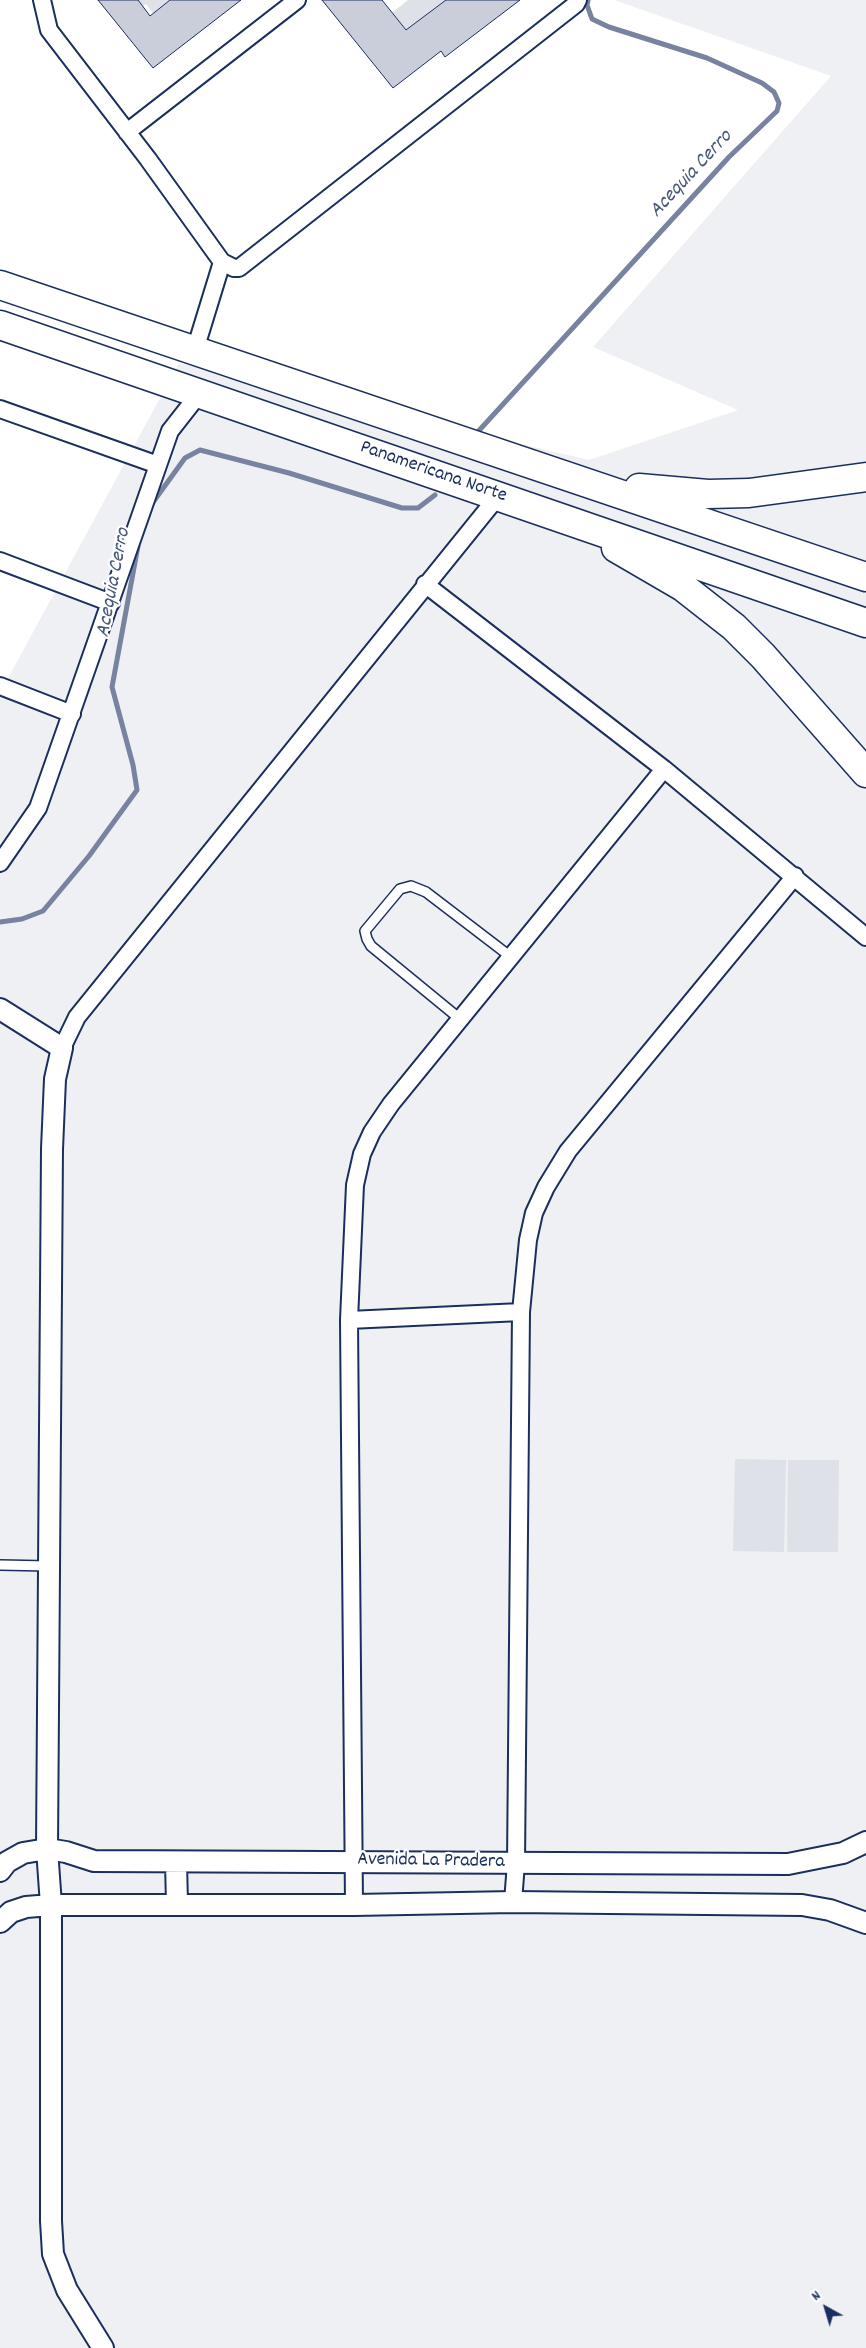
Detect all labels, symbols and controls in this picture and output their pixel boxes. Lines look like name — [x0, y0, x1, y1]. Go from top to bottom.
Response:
water label: Acequia Cerro — [645, 126, 739, 224]
street label: Panamericana Norte — [356, 437, 510, 509]
water label: Acequia Cerro — [92, 526, 138, 640]
street label: Avenida La Pradera — [357, 1849, 505, 1875]
north arrow — [801, 2283, 851, 2333]
text: N — [808, 2286, 826, 2306]

